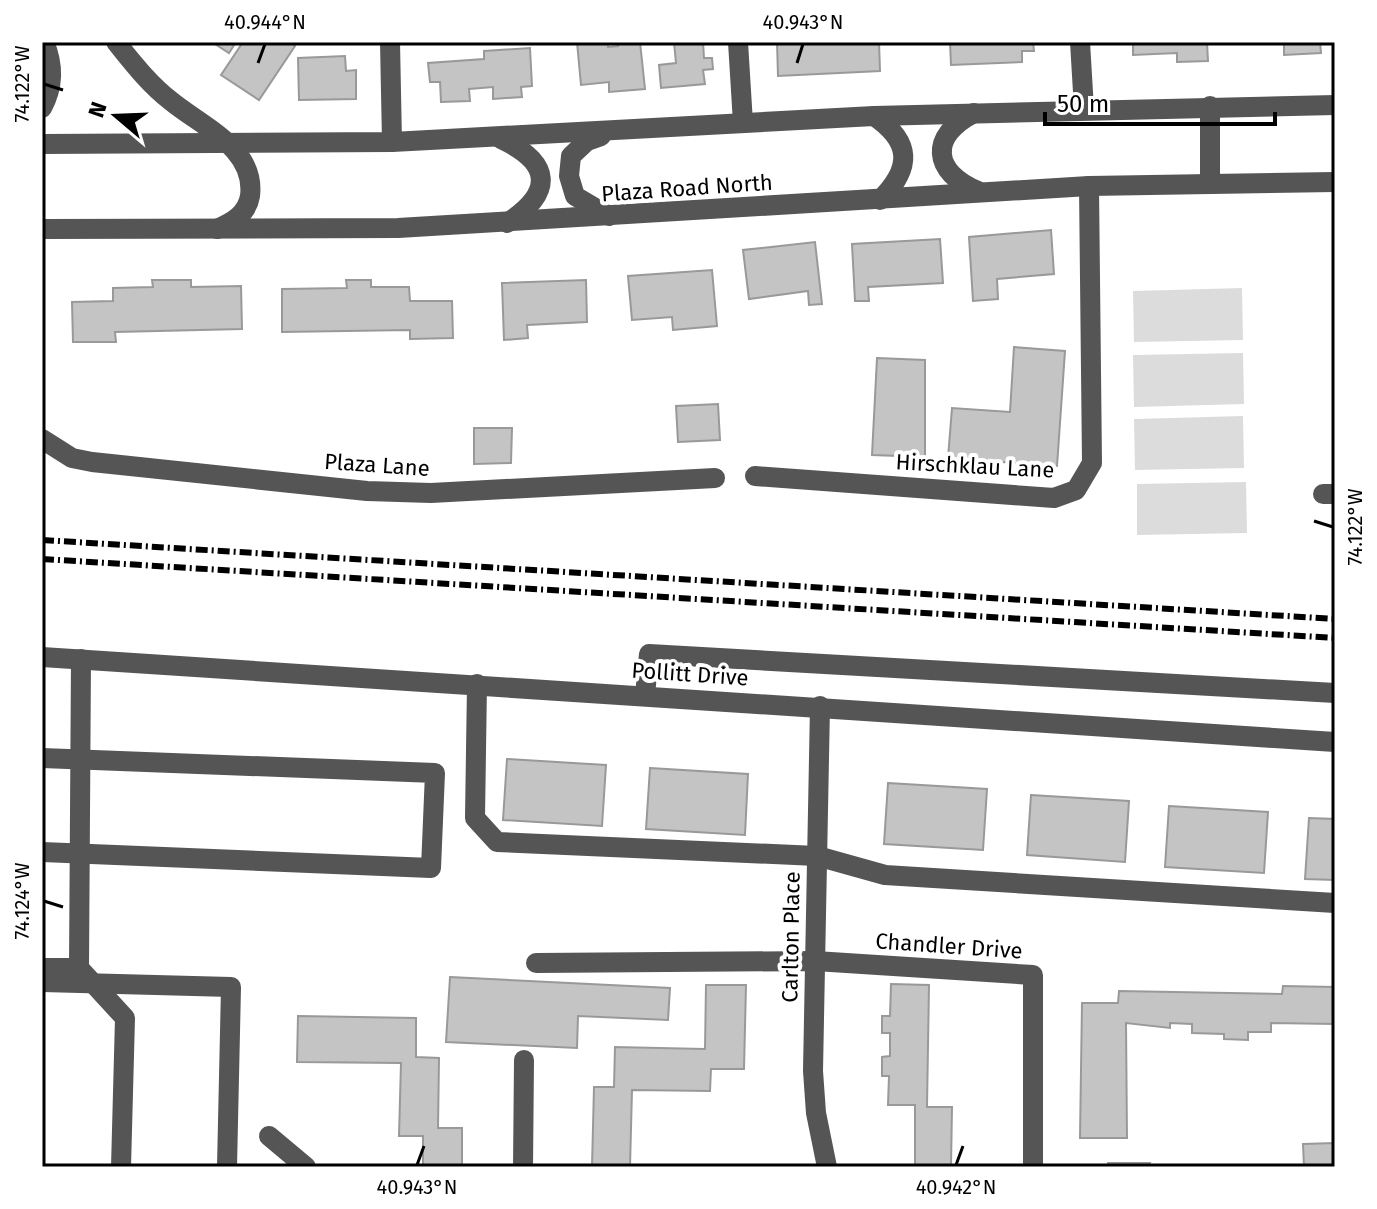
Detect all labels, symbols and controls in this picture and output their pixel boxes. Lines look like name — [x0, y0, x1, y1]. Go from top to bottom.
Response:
text: 40.944°N — [224, 10, 306, 34]
text: 40.943°N — [763, 10, 843, 34]
text: 74.122°W — [10, 45, 34, 122]
north arrow — [76, 76, 156, 156]
scale bar — [1045, 76, 1275, 126]
text: 50 m — [1057, 90, 1109, 118]
text: N — [82, 98, 113, 121]
street label: Plaza Road North — [600, 169, 774, 207]
street label: Plaza Lane — [323, 448, 431, 482]
street label: Hirschklau Lane — [895, 448, 1055, 484]
text: 74.122°W — [1343, 488, 1367, 565]
street label: Pollitt Drive — [631, 656, 749, 692]
text: 74.124°W — [10, 862, 34, 940]
street label: Carlton Place — [776, 871, 806, 1003]
street label: Chandler Drive — [875, 927, 1023, 965]
text: 40.943°N — [377, 1175, 457, 1199]
text: 40.942°N — [916, 1175, 996, 1199]

